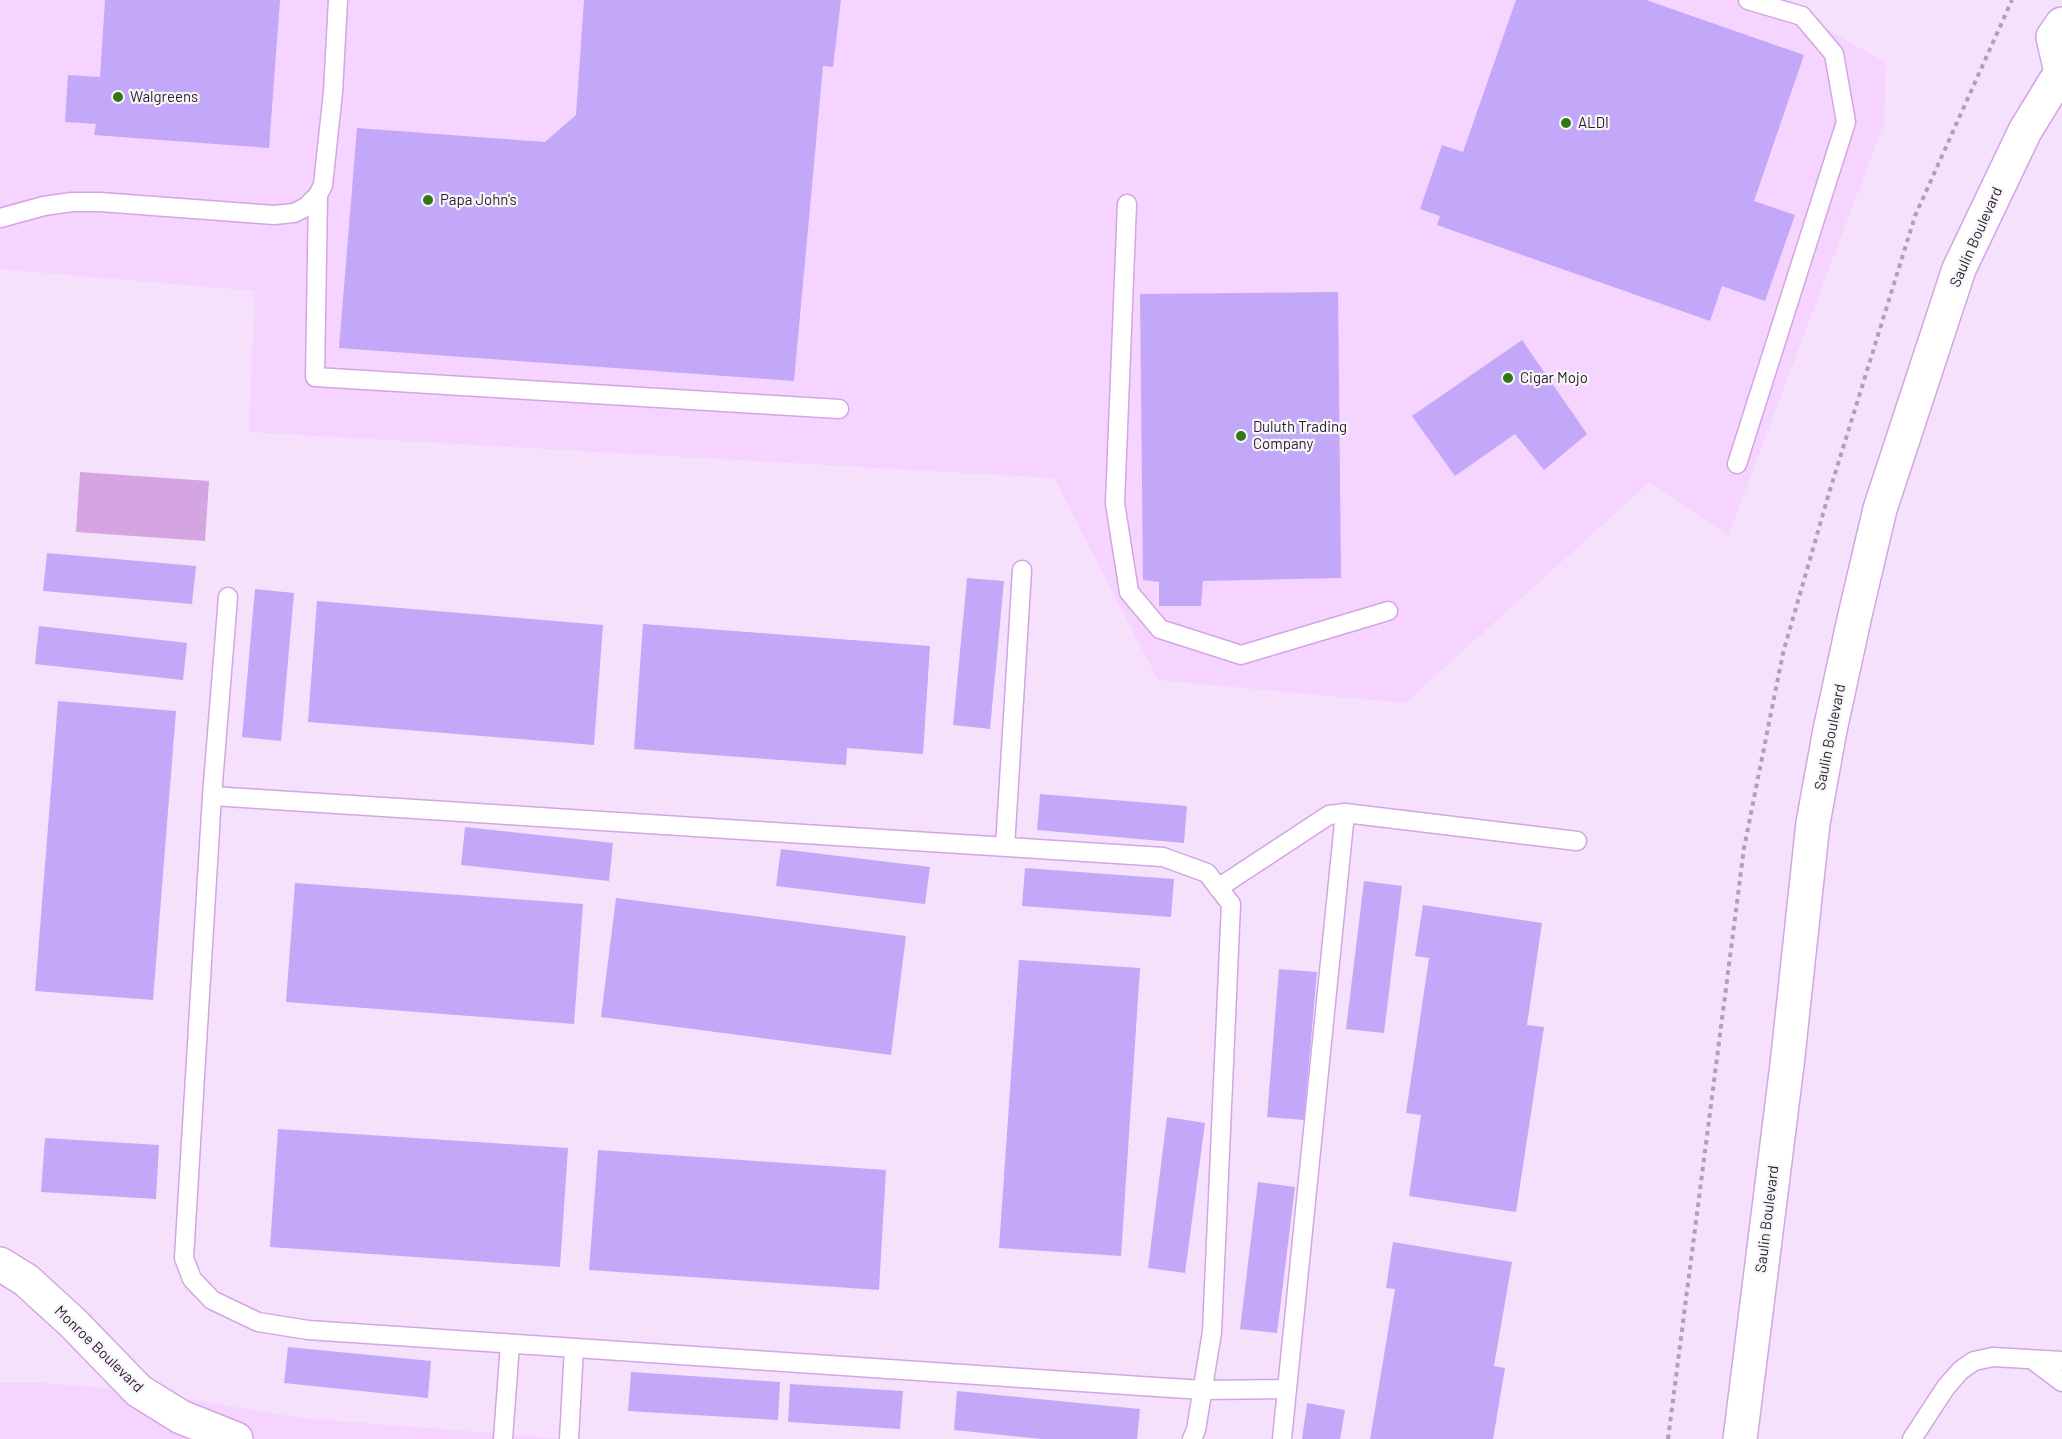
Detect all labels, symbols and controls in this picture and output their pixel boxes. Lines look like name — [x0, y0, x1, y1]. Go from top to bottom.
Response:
place label: Walgreens — [130, 88, 198, 106]
marker: Walgreens — [111, 90, 125, 104]
place label: ALDI — [1578, 114, 1609, 132]
marker: ALDI — [1559, 116, 1573, 130]
street label: Saulin Boulevard — [1946, 184, 2006, 290]
place label: Papa John's — [440, 191, 517, 209]
marker: Papa John's — [421, 193, 435, 207]
place label: Cigar Mojo — [1520, 369, 1588, 387]
marker: Cigar Mojo — [1501, 371, 1515, 385]
place label: Duluth Trading Company — [1253, 418, 1347, 453]
marker: Duluth Trading Company — [1234, 429, 1248, 443]
street label: Saulin Boulevard — [1811, 682, 1849, 792]
street label: Saulin Boulevard — [1751, 1164, 1783, 1274]
street label: Monroe Boulevard — [51, 1302, 147, 1396]

